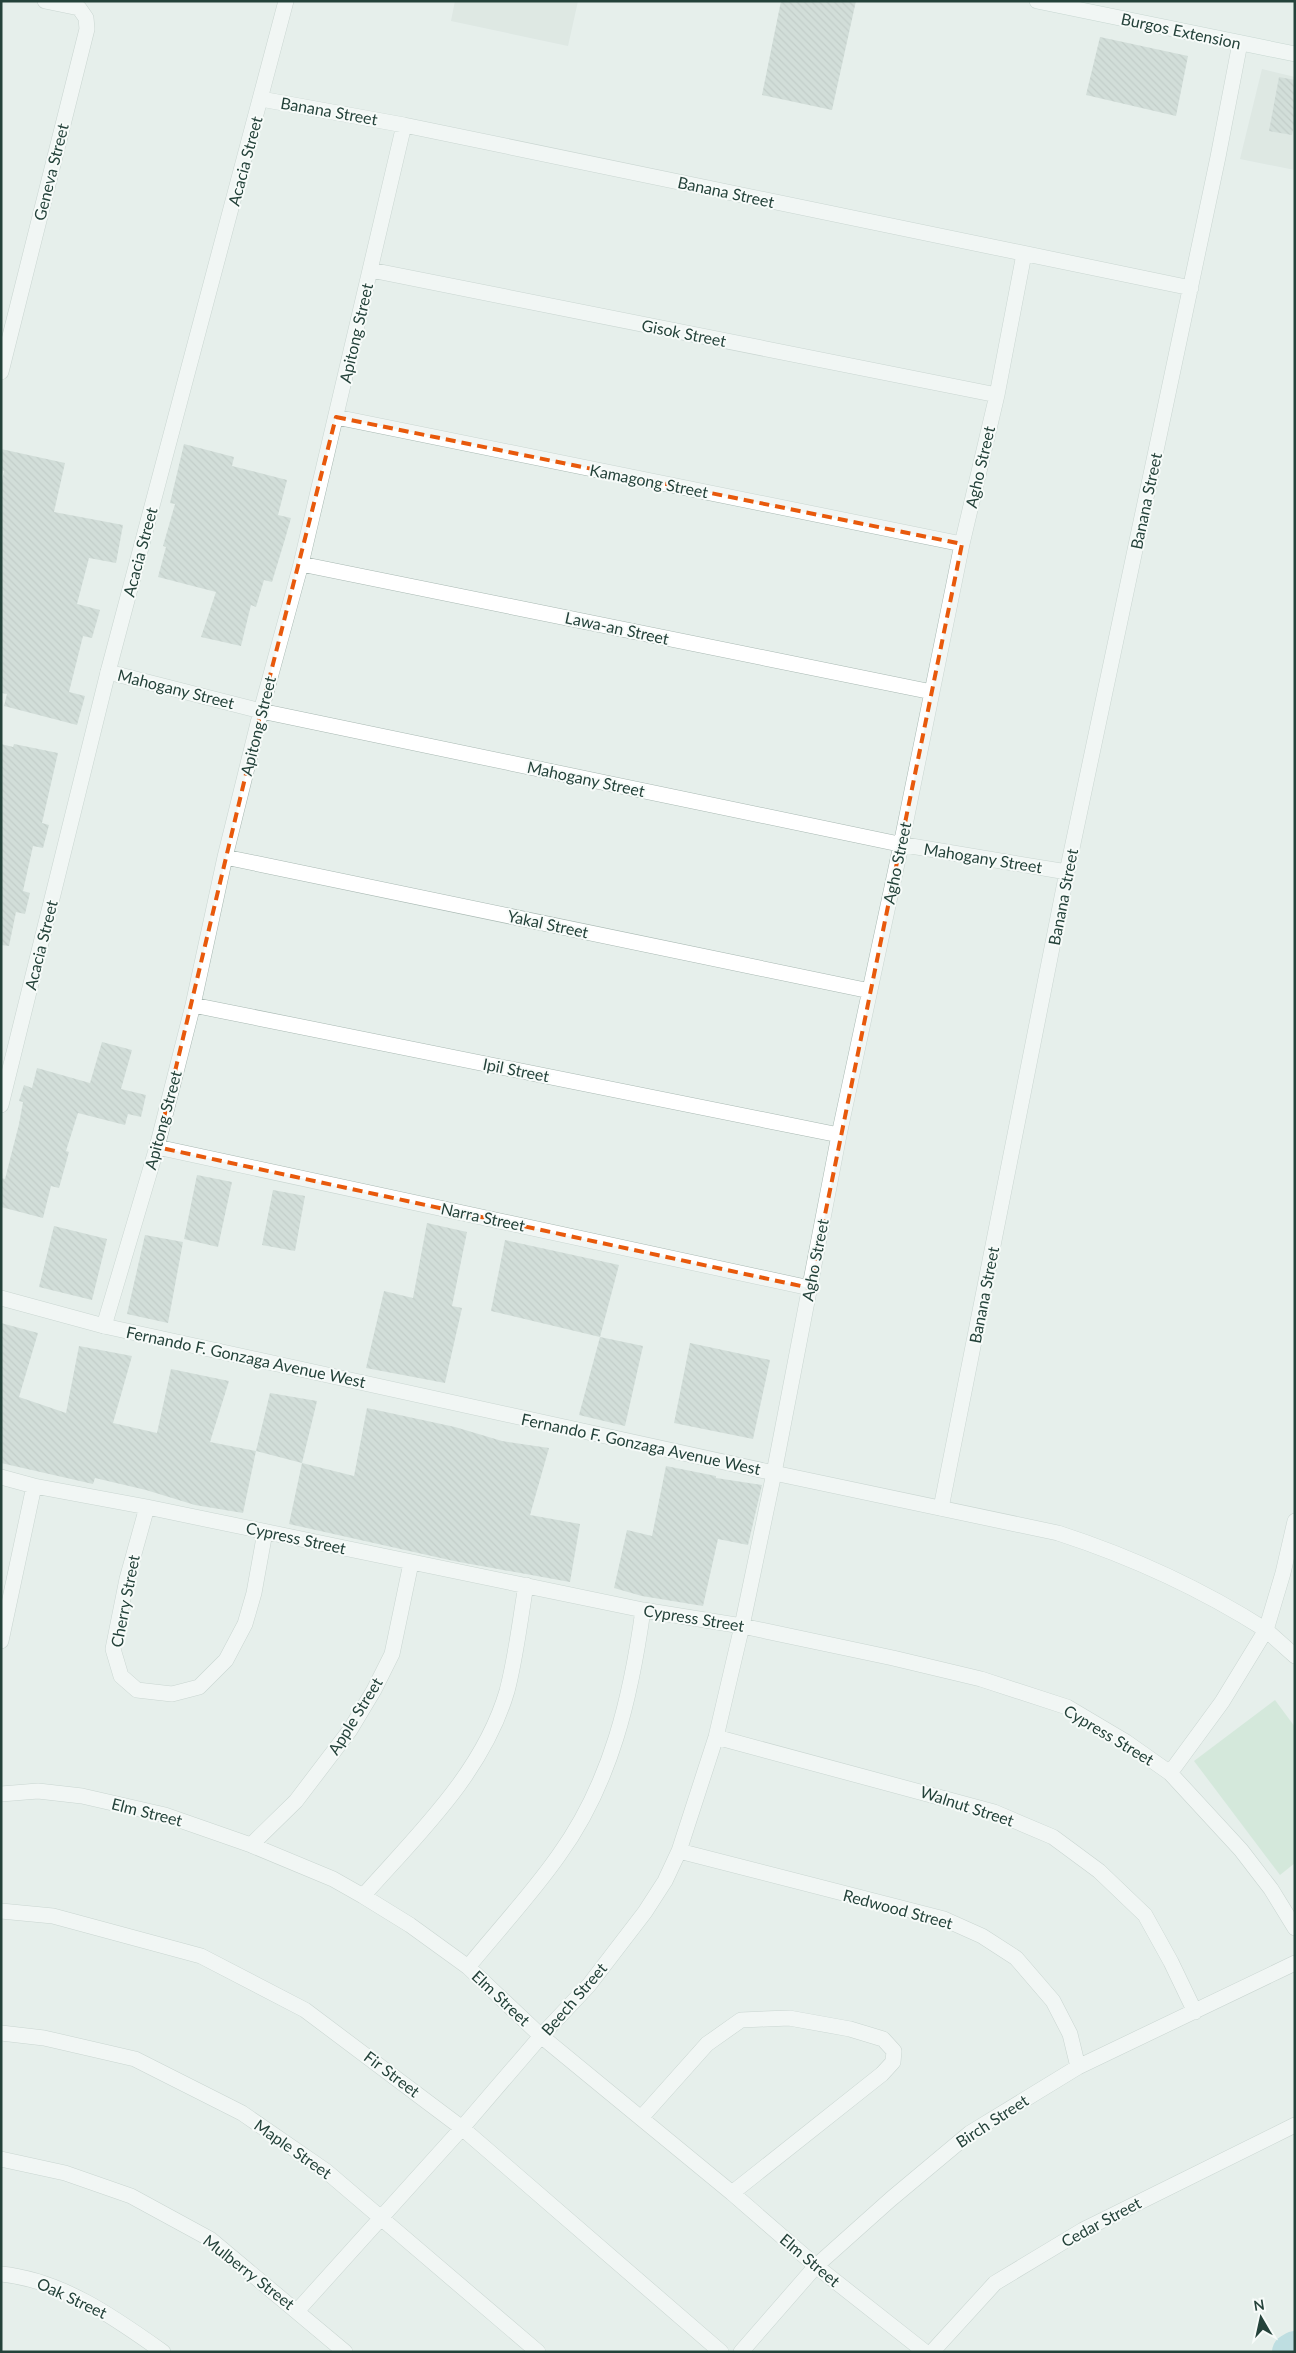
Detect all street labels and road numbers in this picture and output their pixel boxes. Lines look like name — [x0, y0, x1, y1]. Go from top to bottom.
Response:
street label: Burgos Extension — [1119, 9, 1243, 52]
street label: Banana Street — [279, 93, 379, 128]
street label: Acacia Street — [223, 114, 266, 208]
street label: Geneva Street — [29, 121, 72, 222]
street label: Banana Street — [676, 172, 776, 211]
street label: Apitong Street — [335, 281, 376, 385]
street label: Gisok Street — [640, 315, 728, 350]
street label: Agho Street — [961, 424, 998, 510]
street label: Banana Street — [1126, 451, 1165, 551]
street label: Kamagong Street — [588, 460, 710, 501]
street label: Acacia Street — [118, 505, 161, 599]
street label: Lawa-an Street — [563, 607, 671, 648]
street label: Mahogany Street — [116, 665, 237, 712]
street label: Apitong Street — [236, 674, 279, 778]
street label: Mahogany Street — [526, 757, 647, 800]
street label: Agho Street — [879, 820, 915, 906]
street label: Mahogany Street — [923, 839, 1044, 876]
street label: Banana Street — [1044, 847, 1081, 947]
street label: Acacia Street — [20, 898, 61, 992]
street label: Yakal Street — [506, 906, 591, 941]
street label: Ipil Street — [481, 1054, 551, 1085]
street label: Apitong Street — [140, 1068, 185, 1172]
street label: Narra Street — [439, 1198, 527, 1235]
street label: Agho Street — [797, 1217, 832, 1303]
street label: Banana Street — [965, 1245, 1002, 1345]
street label: Fernando F. Gonzaga Avenue West — [125, 1322, 368, 1391]
street label: Fernando F. Gonzaga Avenue West — [520, 1409, 763, 1478]
street label: Cypress Street — [244, 1518, 348, 1557]
street label: Cherry Street — [106, 1553, 143, 1649]
street label: Cypress Street — [642, 1600, 746, 1635]
street label: Apple Street — [323, 1674, 386, 1758]
street label: Cypress Street — [1061, 1700, 1158, 1769]
street label: Walnut Street — [918, 1781, 1017, 1830]
street label: Elm Street — [110, 1794, 185, 1830]
street label: Redwood Street — [841, 1885, 955, 1932]
street label: Beech Street — [537, 1958, 610, 2039]
street label: Elm Street — [468, 1966, 534, 2029]
street label: Fir Street — [361, 2047, 424, 2101]
street label: Birch Street — [952, 2090, 1032, 2151]
street label: Maple Street — [251, 2115, 336, 2182]
street label: Cedar Street — [1058, 2192, 1144, 2251]
street label: Elm Street — [777, 2229, 844, 2290]
street label: Mulberry Street — [200, 2230, 299, 2313]
street label: Oak Street — [34, 2273, 110, 2322]

